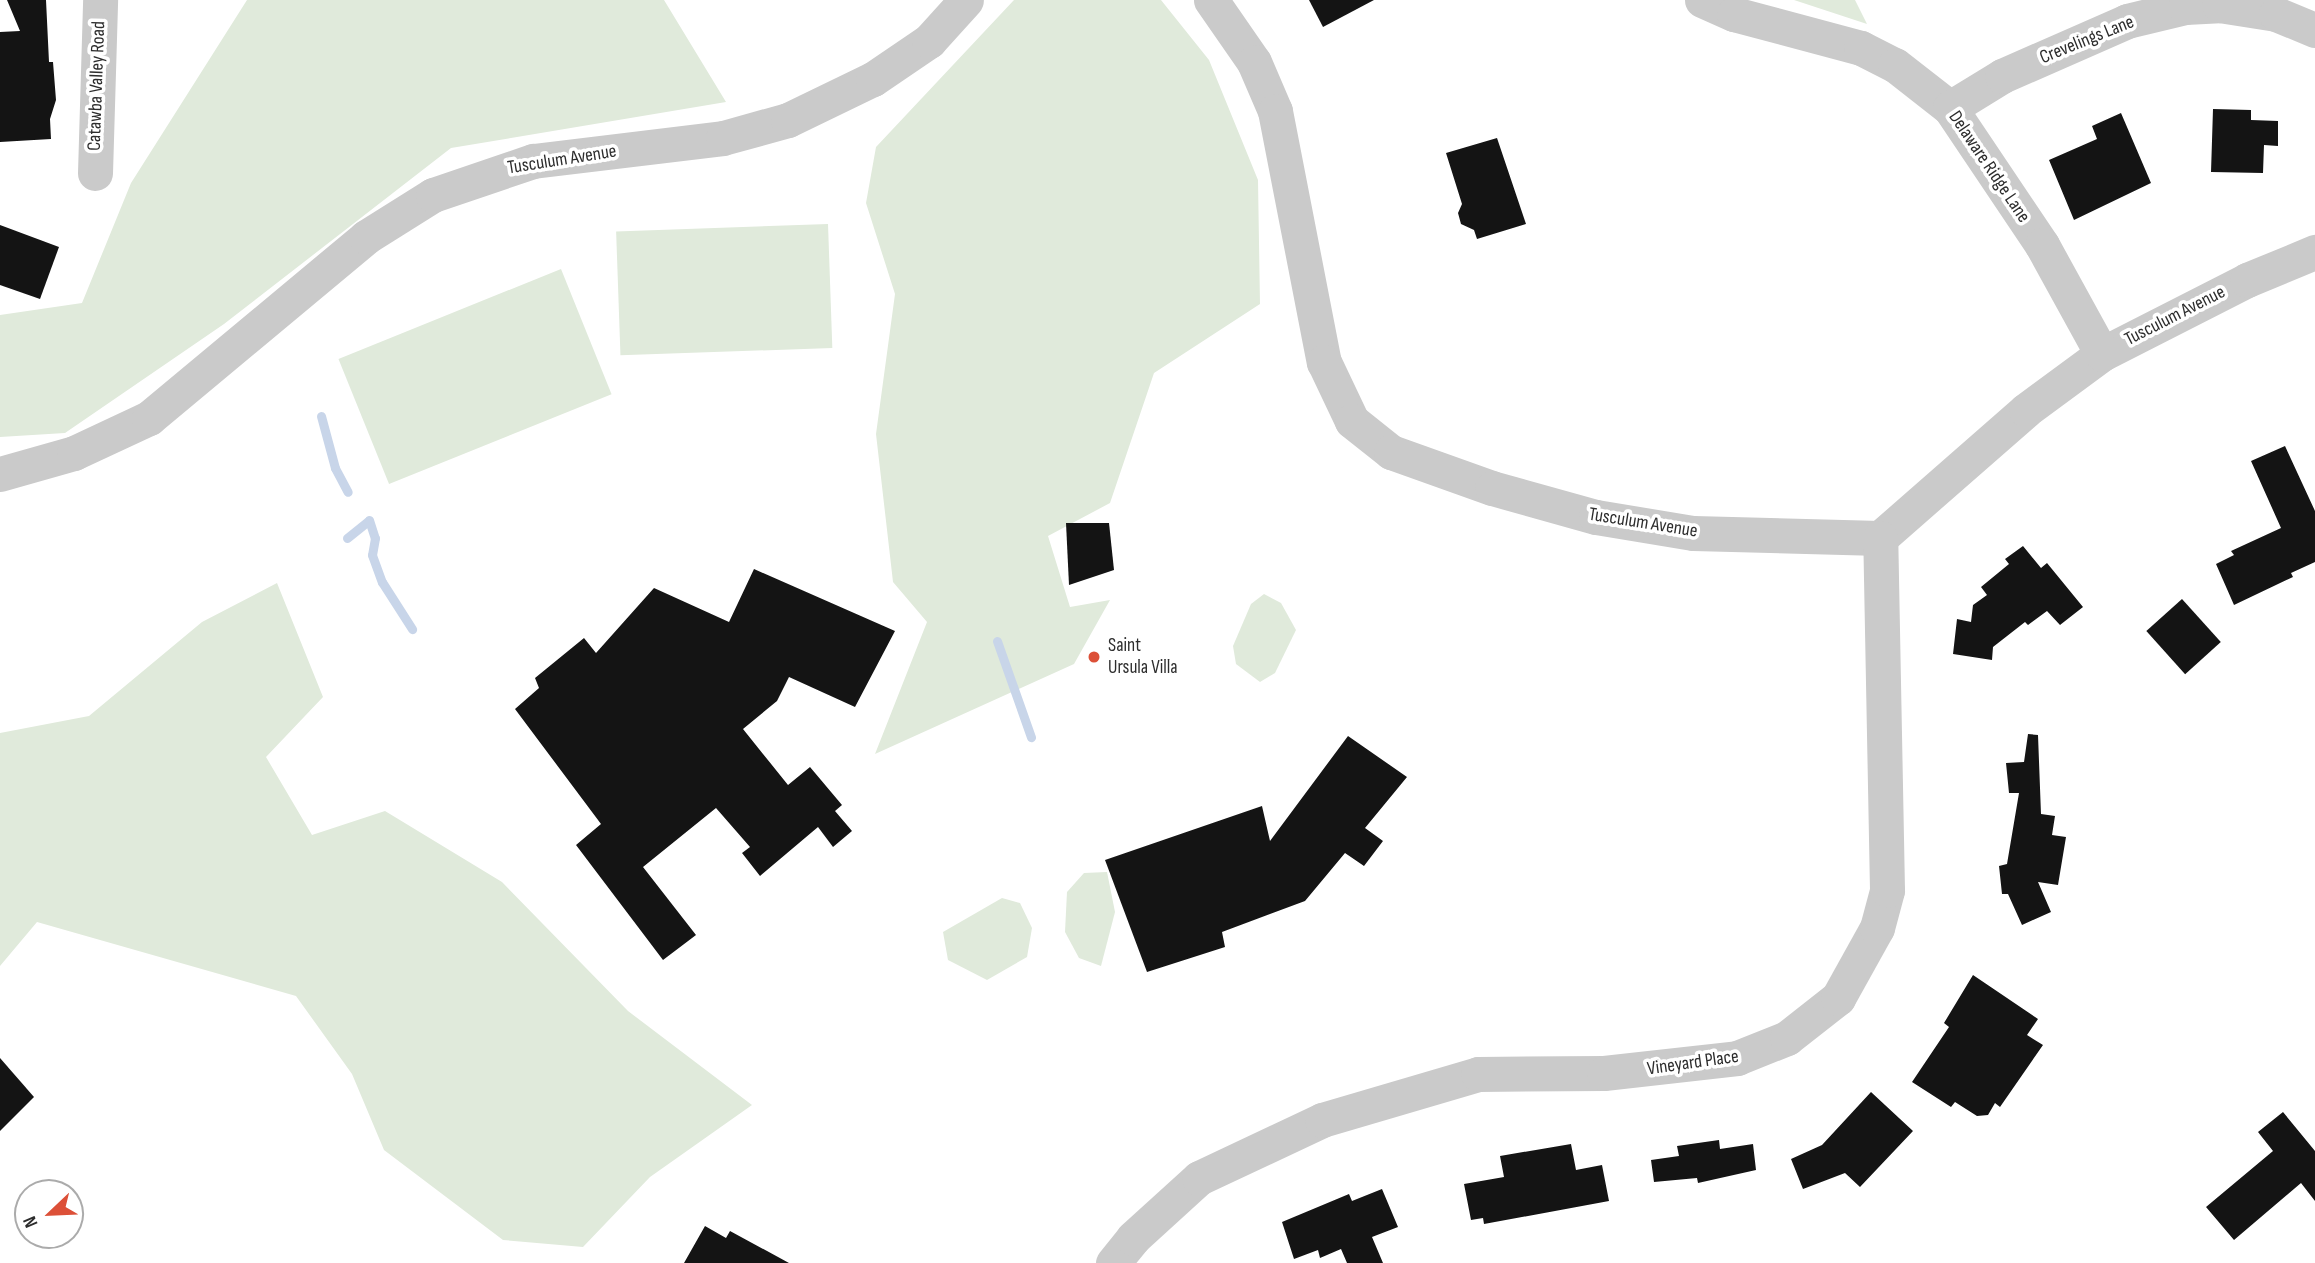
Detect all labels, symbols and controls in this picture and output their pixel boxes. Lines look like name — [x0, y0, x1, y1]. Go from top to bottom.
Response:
street label: Crevelings Lane — [2036, 11, 2138, 69]
street label: Catawba Valley Road — [83, 21, 111, 151]
street label: Delaware Ridge Lane — [1943, 107, 2035, 227]
street label: Tusculum Avenue — [506, 140, 618, 180]
street label: Tusculum Avenue — [2121, 281, 2229, 351]
street label: Tusculum Avenue — [1587, 503, 1699, 543]
place label: Saint Ursula Villa — [1108, 635, 1178, 679]
marker: Saint Ursula Villa — [1086, 649, 1102, 665]
street label: Vineyard Place — [1646, 1045, 1740, 1081]
north arrow — [14, 1179, 84, 1249]
text: N — [18, 1212, 44, 1231]

